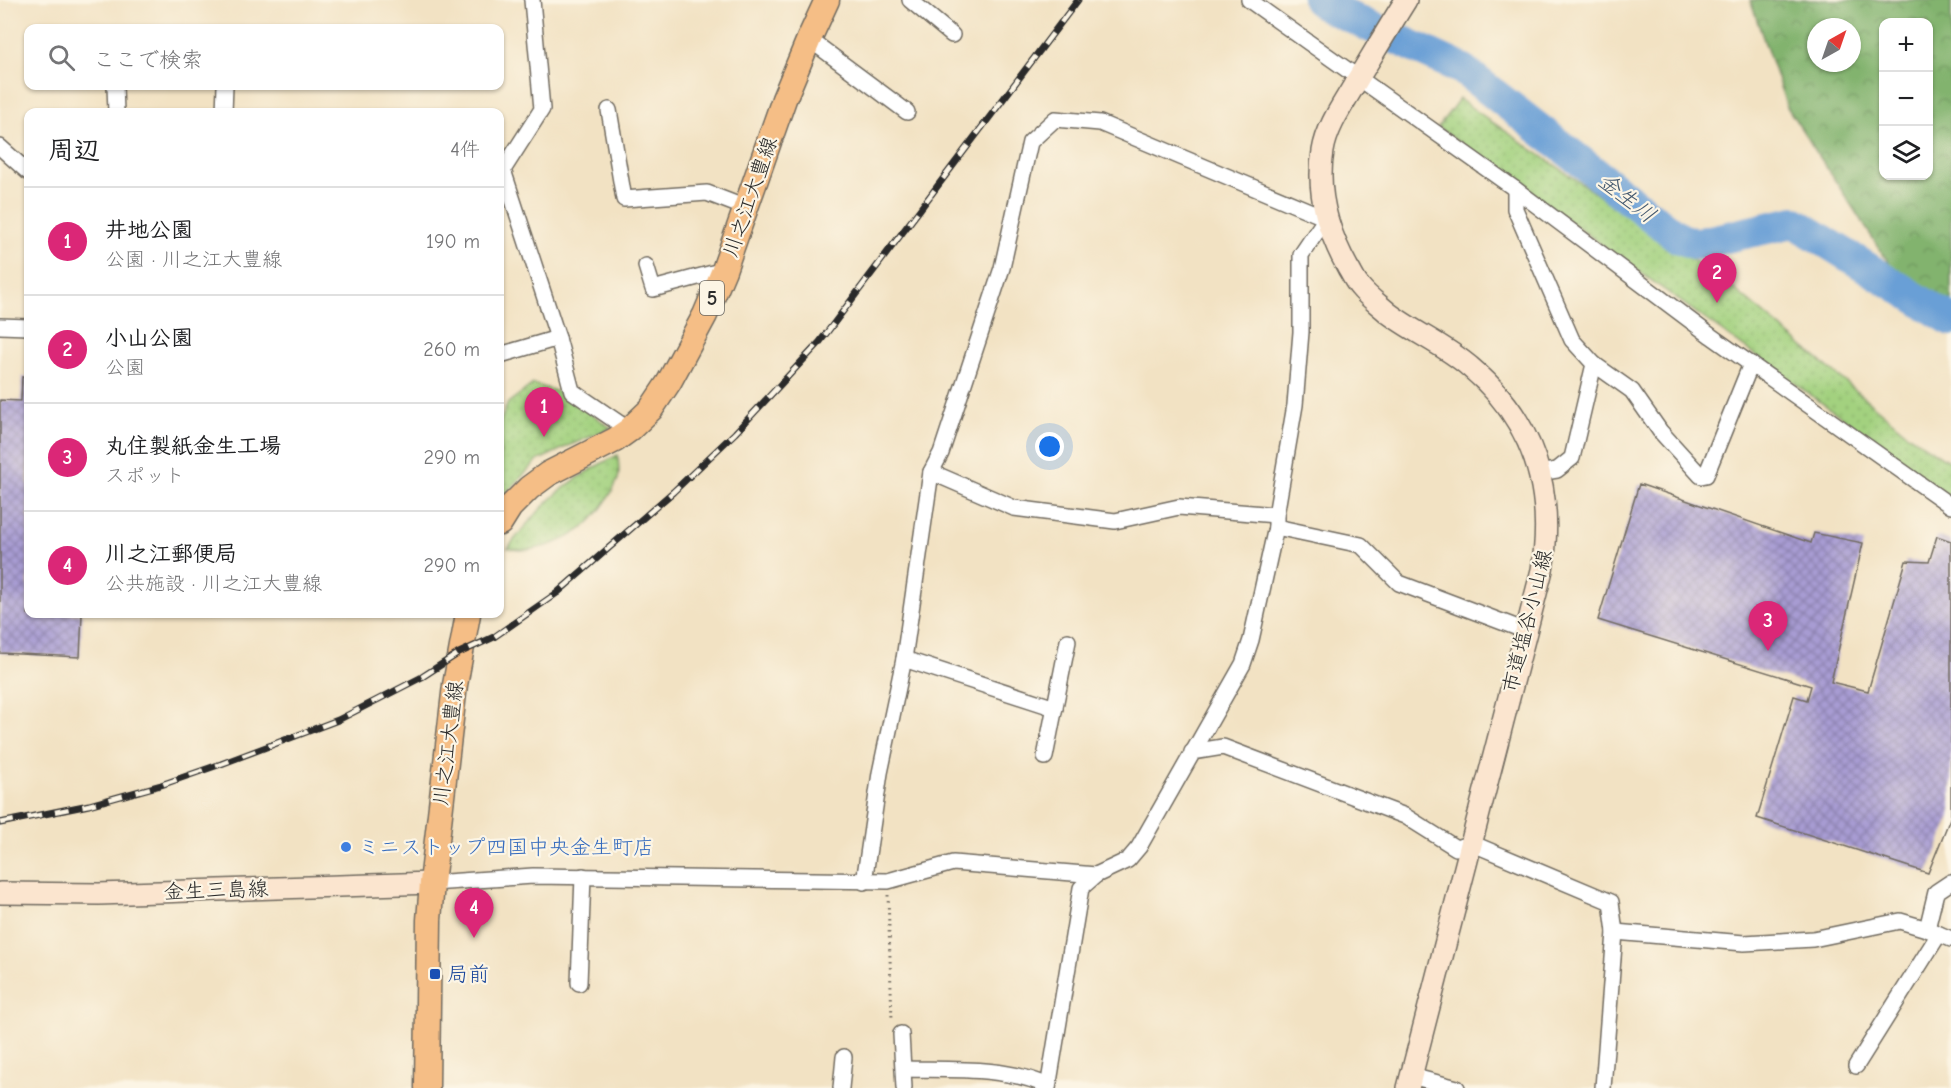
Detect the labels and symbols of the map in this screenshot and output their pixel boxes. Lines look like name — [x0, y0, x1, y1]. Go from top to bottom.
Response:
north arrow — [1807, 18, 1861, 72]
street label: 川之江大豊線 — [718, 134, 782, 260]
water label: 金生川 — [1593, 167, 1661, 229]
pin: 2 — [1698, 254, 1736, 303]
road number: 5 — [700, 281, 724, 315]
pin: 1 — [524, 388, 564, 437]
your location — [1035, 432, 1064, 461]
street label: 市道塩谷小山線 — [1498, 547, 1556, 695]
pin: 3 — [1748, 602, 1788, 651]
street label: 川之江大豊線 — [428, 679, 468, 807]
place label: ミニストップ四国中央金生町店 — [358, 835, 654, 859]
marker: ミニストップ四国中央金生町店 — [339, 840, 353, 854]
street label: 金生三島線 — [163, 876, 269, 904]
pin: 4 — [454, 888, 494, 938]
place label: 局前 — [447, 962, 489, 986]
marker: 局前 — [428, 967, 442, 981]

